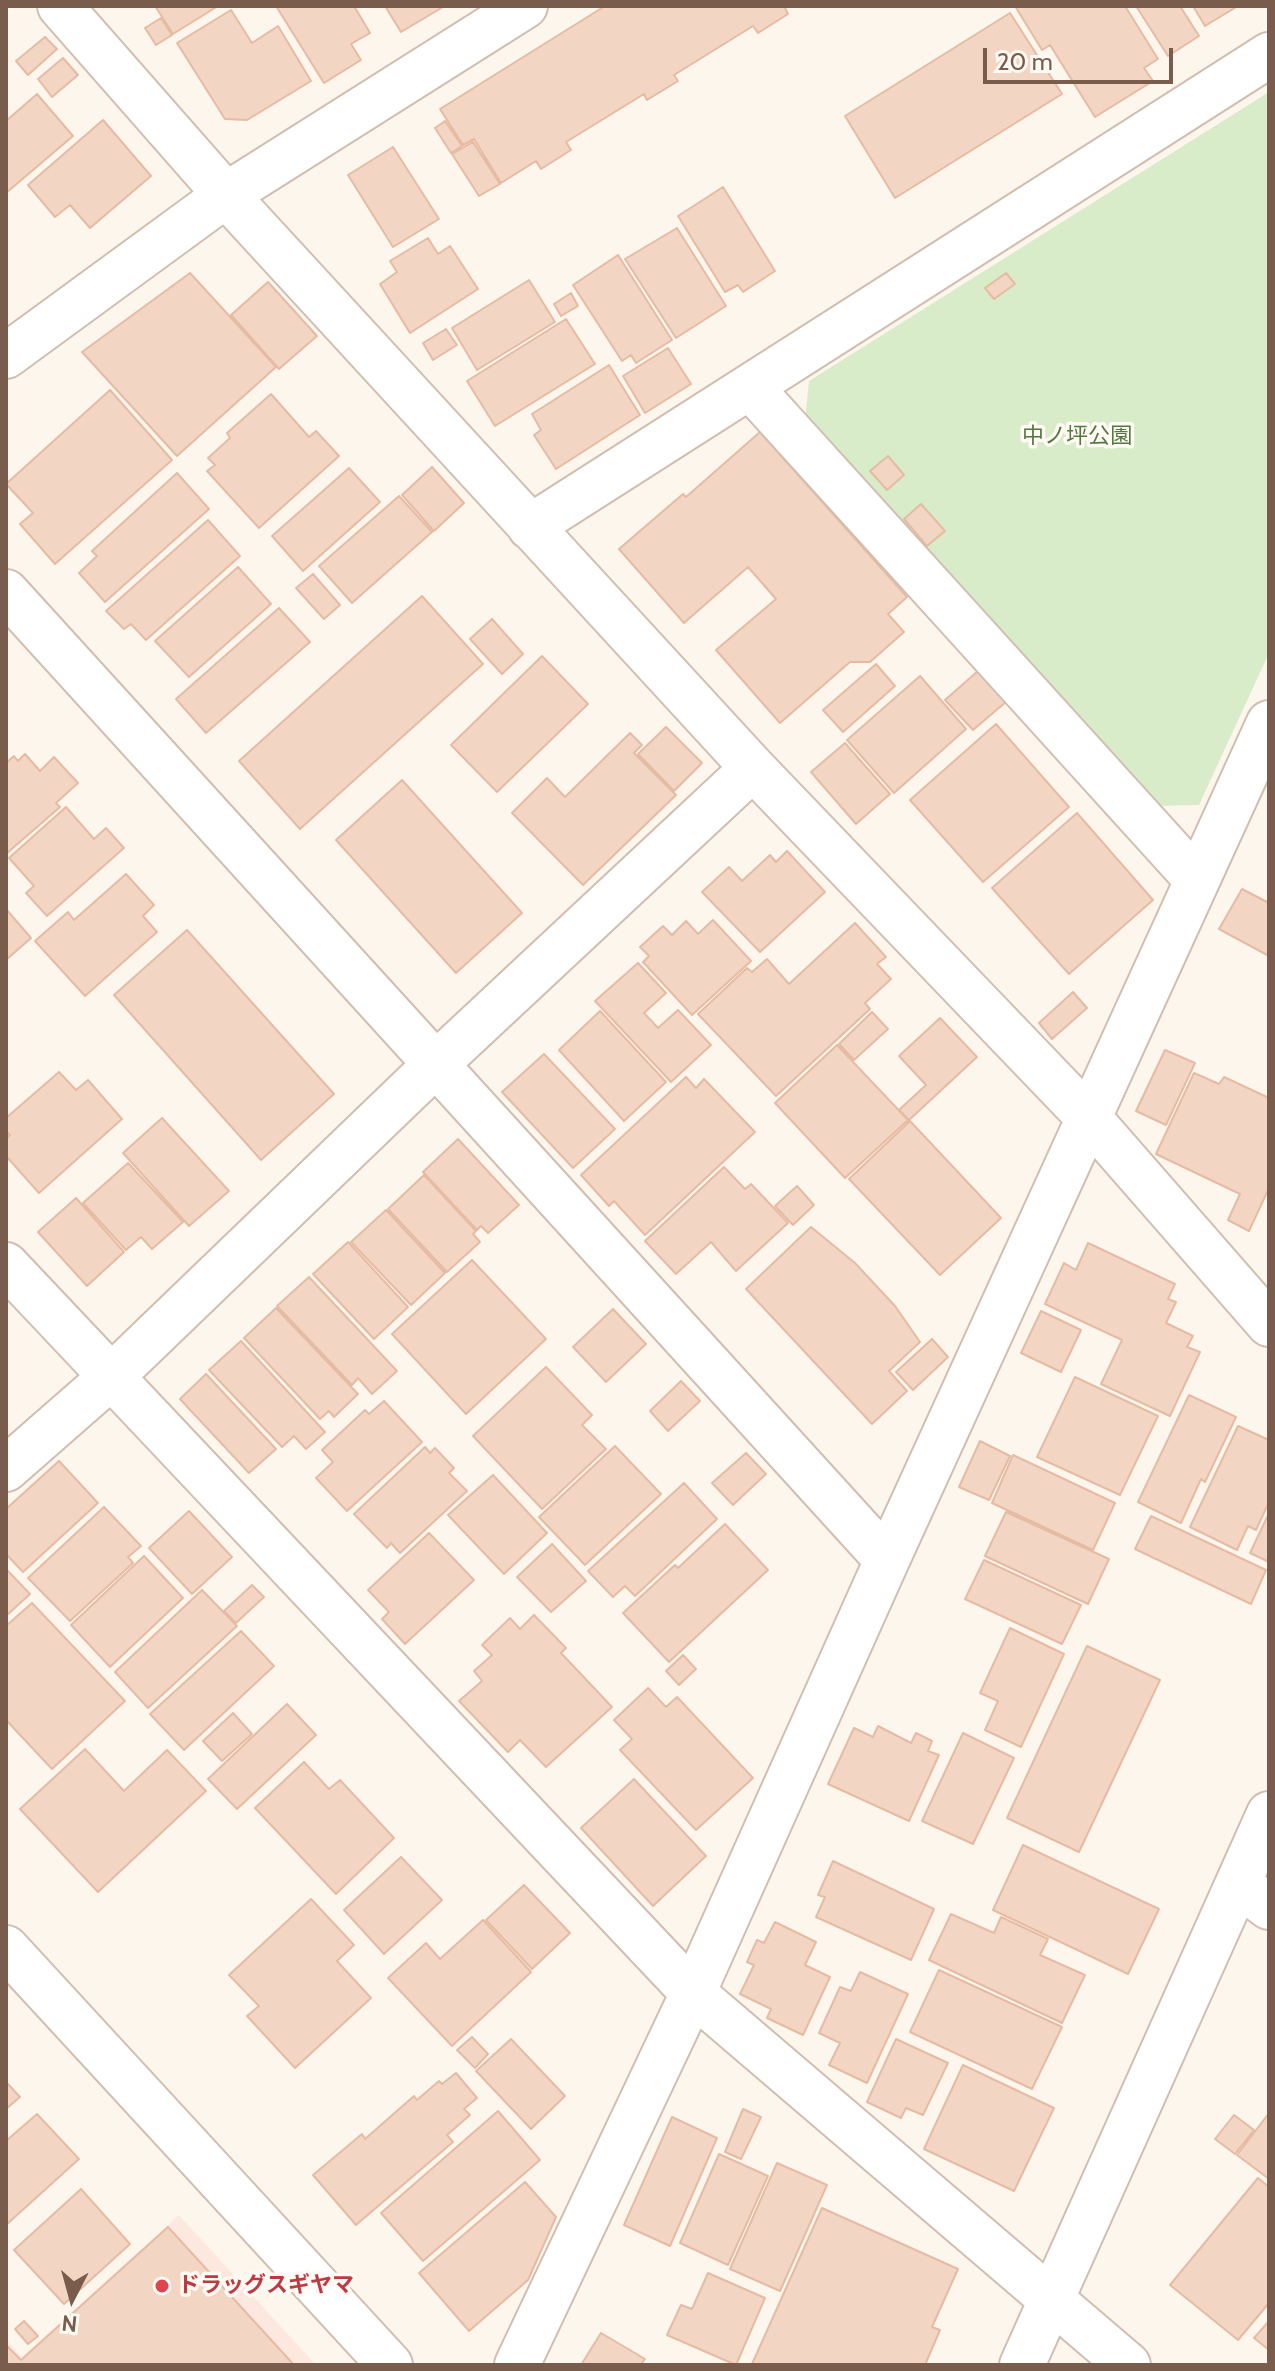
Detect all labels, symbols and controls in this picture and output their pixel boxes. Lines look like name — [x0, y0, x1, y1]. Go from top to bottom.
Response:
scale bar — [987, 32, 1177, 82]
text: 20 m — [997, 47, 1053, 76]
park label: 中ノ坪公園 — [1022, 424, 1132, 450]
north arrow — [32, 2259, 112, 2339]
place label: ドラッグスギヤマ — [178, 2273, 354, 2299]
marker: ドラッグスギヤマ — [153, 2277, 171, 2295]
text: N — [60, 2309, 79, 2338]

